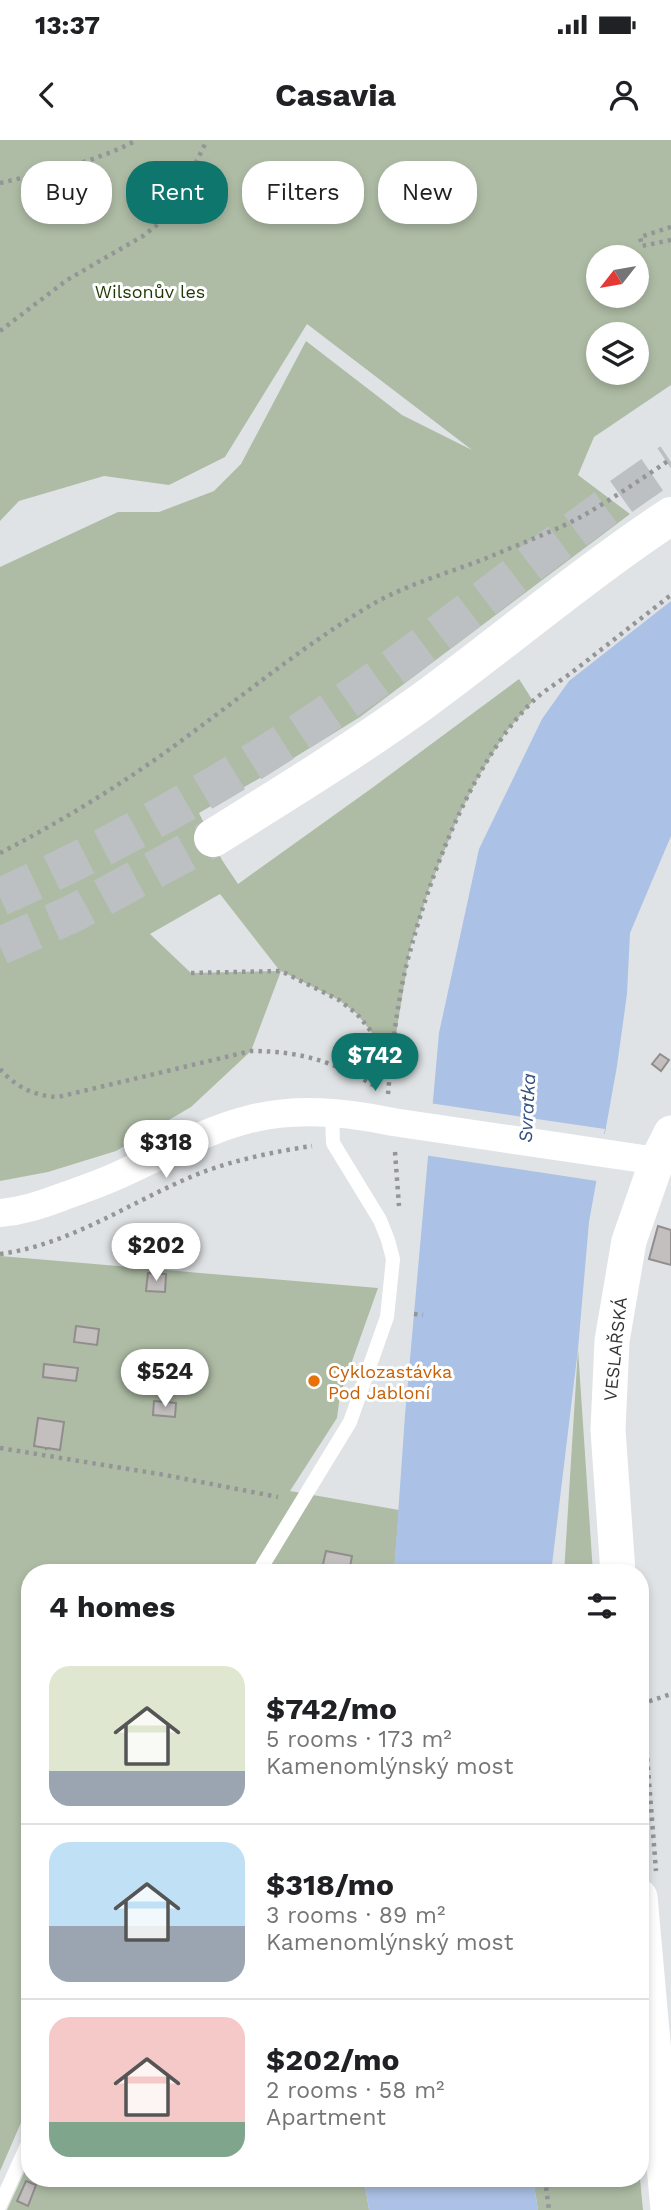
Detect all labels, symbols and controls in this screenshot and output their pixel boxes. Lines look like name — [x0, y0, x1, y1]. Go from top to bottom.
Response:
text: 13:37 — [35, 10, 100, 40]
icon: back — [28, 76, 66, 114]
text: Casavia — [275, 76, 396, 114]
icon: person — [605, 76, 643, 114]
chip: Buy — [21, 161, 112, 224]
chip: Rent — [126, 161, 228, 224]
chip: Filters — [242, 161, 364, 224]
chip: New — [378, 161, 477, 224]
north arrow — [586, 245, 649, 308]
map controls — [586, 245, 649, 385]
park label: Wilsonův les — [95, 281, 205, 302]
button: layers — [586, 322, 649, 385]
pin: $742 — [334, 1034, 416, 1093]
text: $742 — [347, 1042, 403, 1069]
water label: Svratka — [514, 1072, 540, 1143]
pin: $318 — [125, 1121, 207, 1180]
text: $318 — [140, 1129, 192, 1156]
pin: $202 — [115, 1224, 197, 1283]
text: $202 — [128, 1232, 184, 1259]
street label: VESLAŘSKÁ — [599, 1296, 631, 1402]
pin: $524 — [124, 1350, 206, 1409]
text: $524 — [137, 1358, 193, 1385]
place label: Cyklozastávka Pod Jabloní — [328, 1361, 452, 1403]
marker: Cyklozastávka Pod Jabloní — [306, 1373, 322, 1389]
icon: filters — [583, 1587, 621, 1625]
text: 4 homes — [49, 1589, 175, 1624]
text: $742/mo — [266, 1691, 397, 1726]
icon: home — [105, 1694, 189, 1778]
text: 5 rooms · 173 m² — [266, 1726, 452, 1753]
text: Kamenomlýnský most — [266, 1753, 513, 1780]
text: $318/mo — [266, 1867, 394, 1902]
icon: home — [105, 1870, 189, 1954]
text: 3 rooms · 89 m² — [266, 1902, 445, 1929]
text: Kamenomlýnský most — [266, 1929, 513, 1956]
text: $202/mo — [266, 2042, 400, 2077]
icon: home — [105, 2045, 189, 2129]
text: 2 rooms · 58 m² — [266, 2077, 445, 2104]
text: Apartment — [266, 2104, 386, 2131]

